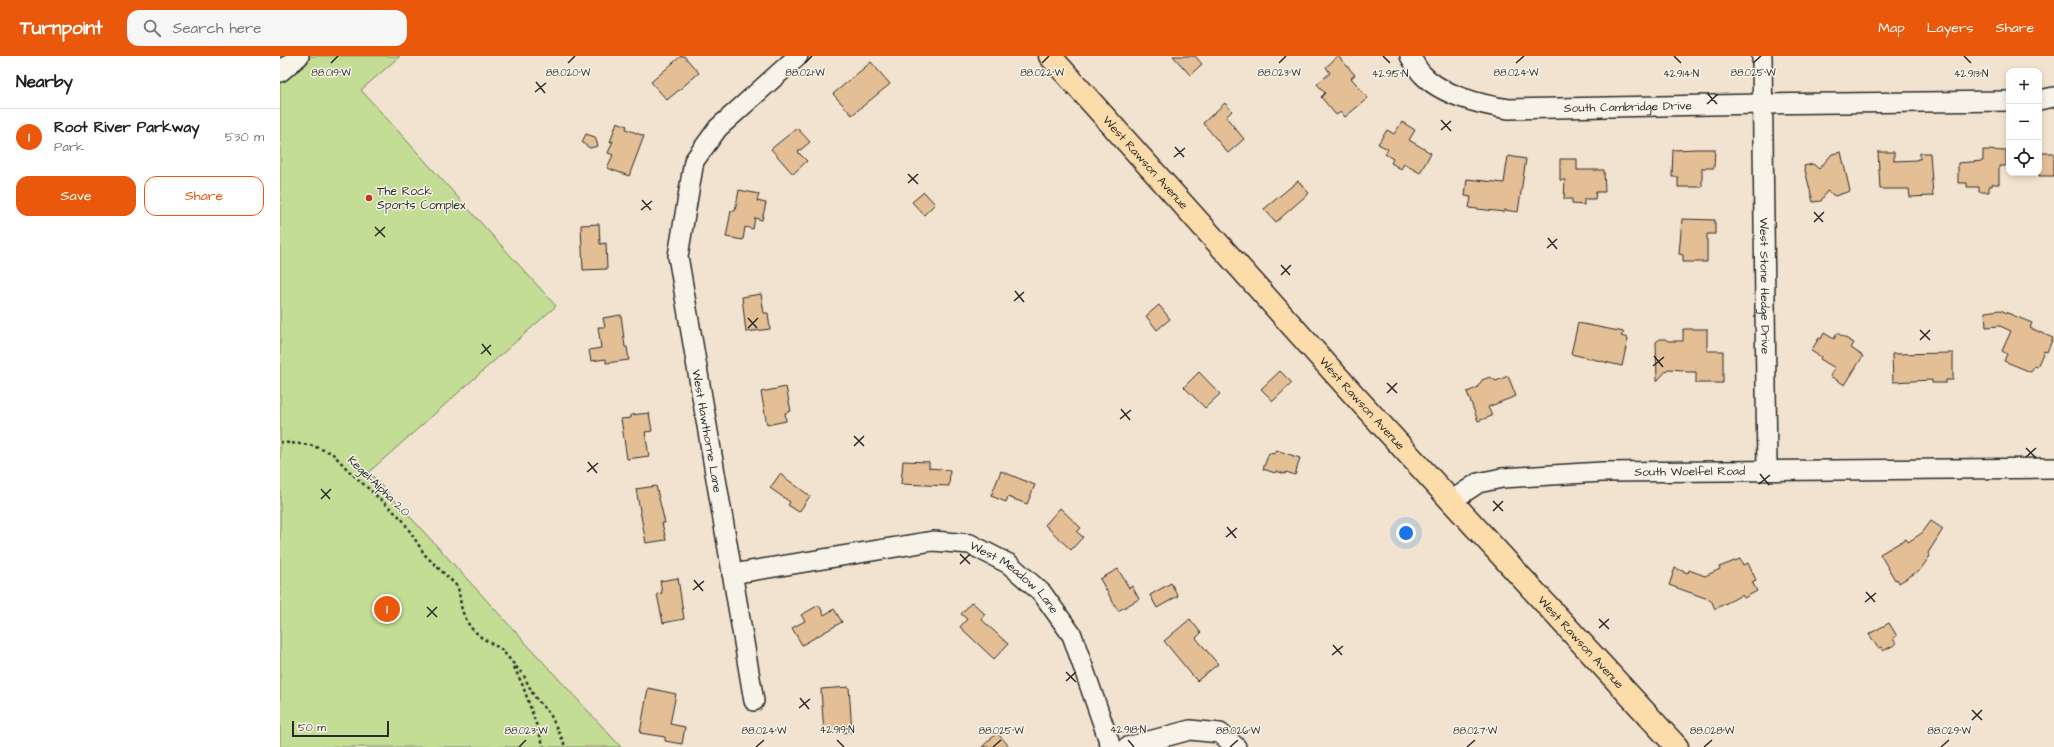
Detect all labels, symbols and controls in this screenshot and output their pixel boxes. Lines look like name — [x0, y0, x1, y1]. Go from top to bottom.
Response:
search box — [127, 10, 407, 46]
text: Turnpoint — [20, 15, 103, 42]
icon: search — [141, 17, 163, 39]
text: Search here — [173, 18, 261, 39]
text: Map — [1878, 18, 1905, 38]
text: Layers — [1927, 18, 1974, 38]
text: Share — [1996, 18, 2034, 38]
text: 88.019°W — [311, 66, 351, 80]
text: 88.020°W — [546, 66, 591, 80]
text: 88.021°W — [785, 66, 825, 80]
text: 88.022°W — [1020, 66, 1064, 80]
text: 88.023°W — [1257, 66, 1301, 80]
text: 88.024°W — [1494, 66, 1539, 80]
text: 88.025°W — [1730, 66, 1776, 80]
text: 42.915°N — [1372, 67, 1408, 81]
text: 42.914°N — [1663, 67, 1699, 81]
text: 42.913°N — [1954, 67, 1988, 81]
map controls — [2006, 68, 2042, 176]
button: + — [2006, 68, 2042, 104]
text: Nearby — [16, 70, 73, 94]
street label: South Cambridge Drive — [1564, 97, 1693, 117]
button: − — [2006, 104, 2042, 140]
street label: West Rawson Avenue — [1099, 112, 1192, 214]
text: Root River Parkway — [54, 117, 199, 138]
text: 1 — [28, 128, 30, 146]
text: 530 m — [225, 128, 264, 146]
text: Park — [54, 138, 84, 156]
button: locate — [2006, 140, 2042, 176]
button: Save — [16, 176, 136, 216]
button: Share — [144, 176, 264, 216]
place label: The Rock Sports Complex — [377, 183, 466, 214]
marker: The Rock Sports Complex — [364, 193, 374, 203]
street label: West Stone Hedge Drive — [1755, 218, 1774, 355]
street label: West Rawson Avenue — [1315, 353, 1409, 454]
street label: West Hawthorne Lane — [687, 368, 726, 495]
street label: Kegel-Alpha 2.0 — [343, 452, 414, 522]
street label: South Woelfel Road — [1635, 463, 1745, 481]
your location — [1396, 523, 1416, 543]
street label: West Meadow Lane — [967, 537, 1063, 618]
street label: West Rawson Avenue — [1534, 593, 1628, 693]
pin: 1 — [374, 594, 400, 624]
scale bar — [292, 719, 389, 738]
text: 50 m — [298, 720, 326, 735]
text: 42.919°N — [819, 723, 855, 737]
text: 42.918°N — [1110, 723, 1146, 737]
text: 88.023°W — [504, 724, 548, 738]
text: 88.024°W — [742, 724, 787, 738]
text: 88.025°W — [978, 724, 1024, 738]
text: 88.026°W — [1216, 724, 1261, 738]
text: 88.027°W — [1453, 724, 1498, 738]
text: 88.028°W — [1690, 724, 1735, 738]
text: 88.029°W — [1927, 724, 1971, 738]

